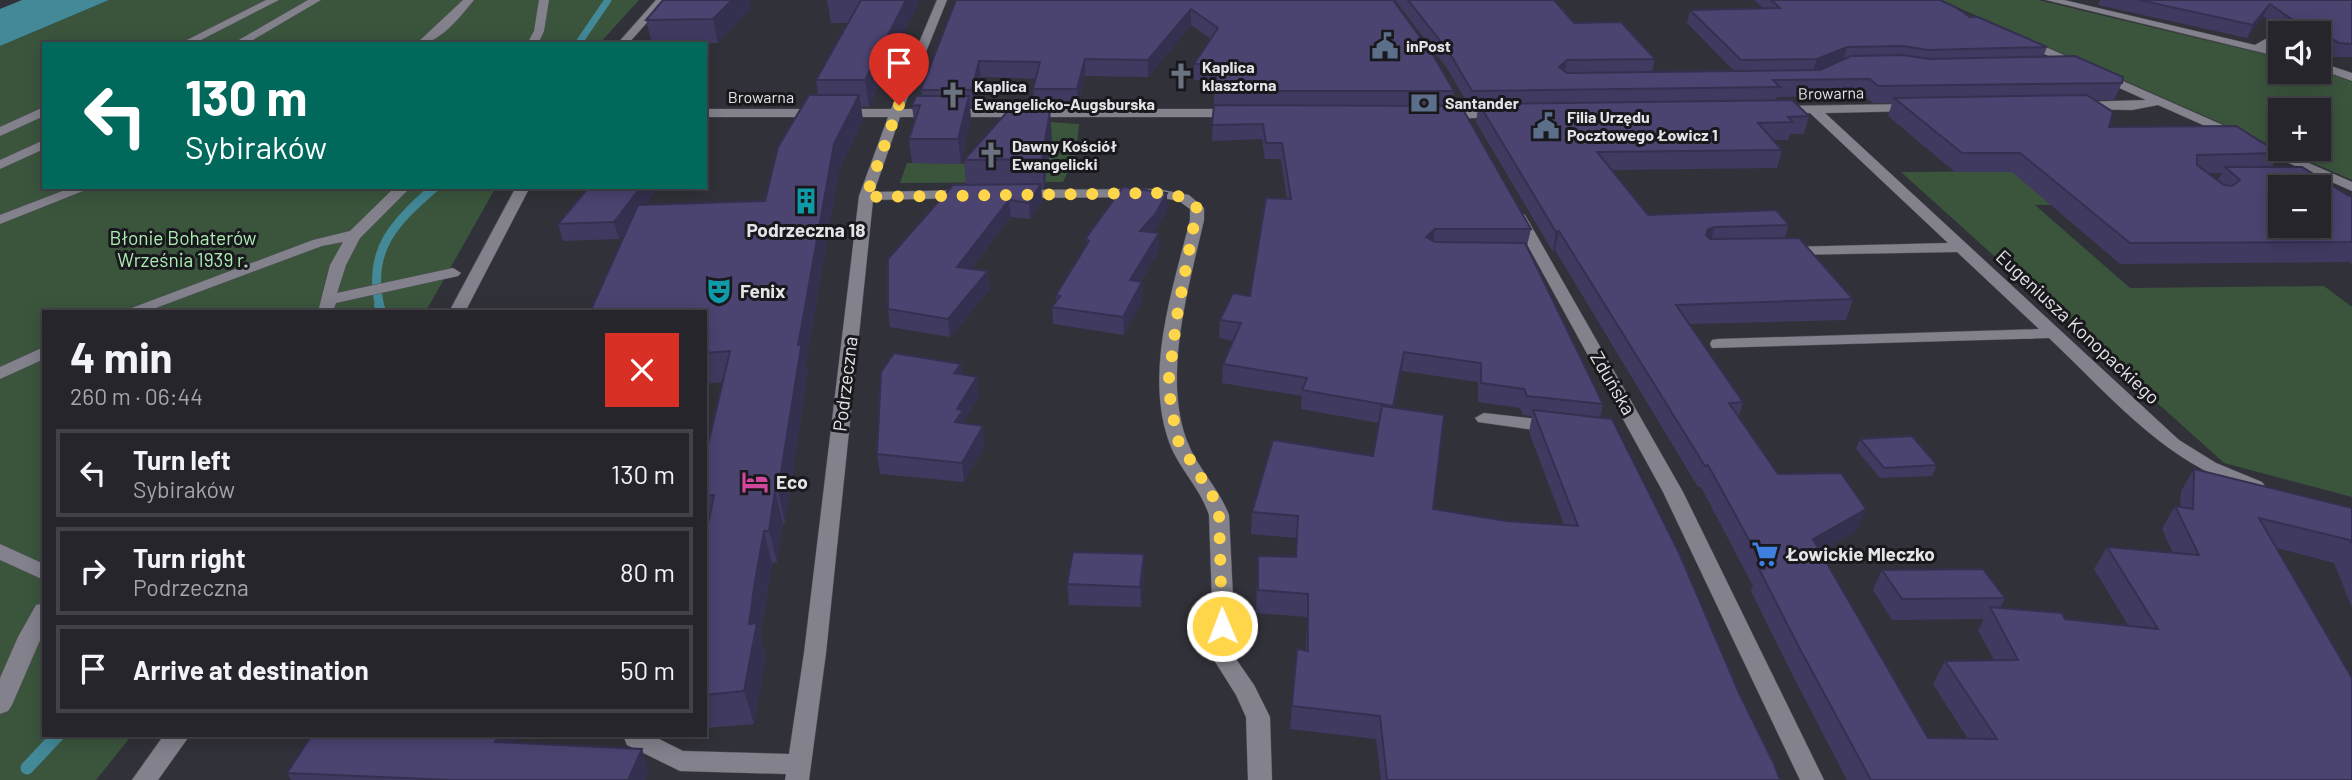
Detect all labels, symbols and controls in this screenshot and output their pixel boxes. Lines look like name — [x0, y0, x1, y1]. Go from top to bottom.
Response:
map controls — [2268, 21, 2331, 238]
button: sound — [2268, 21, 2331, 84]
public building icon: inPost — [1370, 31, 1400, 61]
pin — [869, 33, 929, 105]
place label: inPost — [1406, 36, 1451, 55]
icon: arrive — [880, 44, 918, 82]
place label: Kaplica klasztorna — [1202, 57, 1276, 94]
church icon: Kaplica klasztorna — [1166, 61, 1196, 91]
text: 130 m — [185, 67, 307, 126]
icon: left — [70, 70, 161, 161]
place label: Kaplica Ewangelicko-Augsburska — [974, 76, 1155, 113]
church icon: Kaplica Ewangelicko-Augsburska — [938, 80, 968, 110]
street label: Browarna — [1798, 82, 1864, 103]
street label: Browarna — [728, 87, 794, 106]
bank icon: Santander — [1409, 88, 1439, 118]
place label: Santander — [1445, 93, 1519, 112]
button: + — [2268, 98, 2331, 161]
place label: Filia Urzędu Pocztowego Łowicz 1 — [1567, 107, 1718, 144]
public building icon: Filia Urzędu Pocztowego Łowicz 1 — [1531, 111, 1561, 141]
text: Sybiraków — [185, 127, 327, 165]
place label: Dawny Kościół Ewangelicki — [1012, 136, 1117, 173]
church icon: Dawny Kościół Ewangelicki — [976, 140, 1006, 170]
button: − — [2268, 175, 2331, 238]
building icon: Podrzeczna 18 — [791, 186, 821, 216]
place label: Podrzeczna 18 — [747, 218, 865, 241]
park label: Błonie Bohaterów Września 1939 r. — [109, 226, 257, 271]
street label: Eugeniusza Konopackiego — [1992, 245, 2165, 409]
theatre icon: Fenix — [704, 276, 734, 306]
place label: Fenix — [740, 279, 785, 302]
text: 4 min — [70, 331, 173, 381]
button: close — [605, 333, 679, 407]
street label: Podrzeczna — [827, 335, 862, 433]
street label: Zduńska — [1586, 347, 1641, 419]
text: 260 m · 06:44 — [70, 382, 203, 410]
text: Turn left — [133, 444, 231, 475]
icon: left — [74, 454, 112, 492]
text: 130 m — [611, 458, 675, 489]
hotel icon: Eco — [740, 467, 770, 497]
place label: Eco — [776, 470, 808, 493]
text: Sybiraków — [133, 475, 235, 503]
supermarket icon: Łowickie Mleczko — [1750, 539, 1780, 569]
text: Turn right — [133, 542, 246, 573]
place label: Łowickie Mleczko — [1785, 542, 1935, 565]
icon: right — [74, 552, 112, 590]
text: 80 m — [620, 556, 675, 587]
text: Podrzeczna — [133, 573, 249, 601]
position arrow — [1185, 589, 1259, 663]
icon: arrive — [74, 650, 112, 688]
text: Arrive at destination — [133, 654, 369, 685]
text: 50 m — [620, 654, 675, 685]

